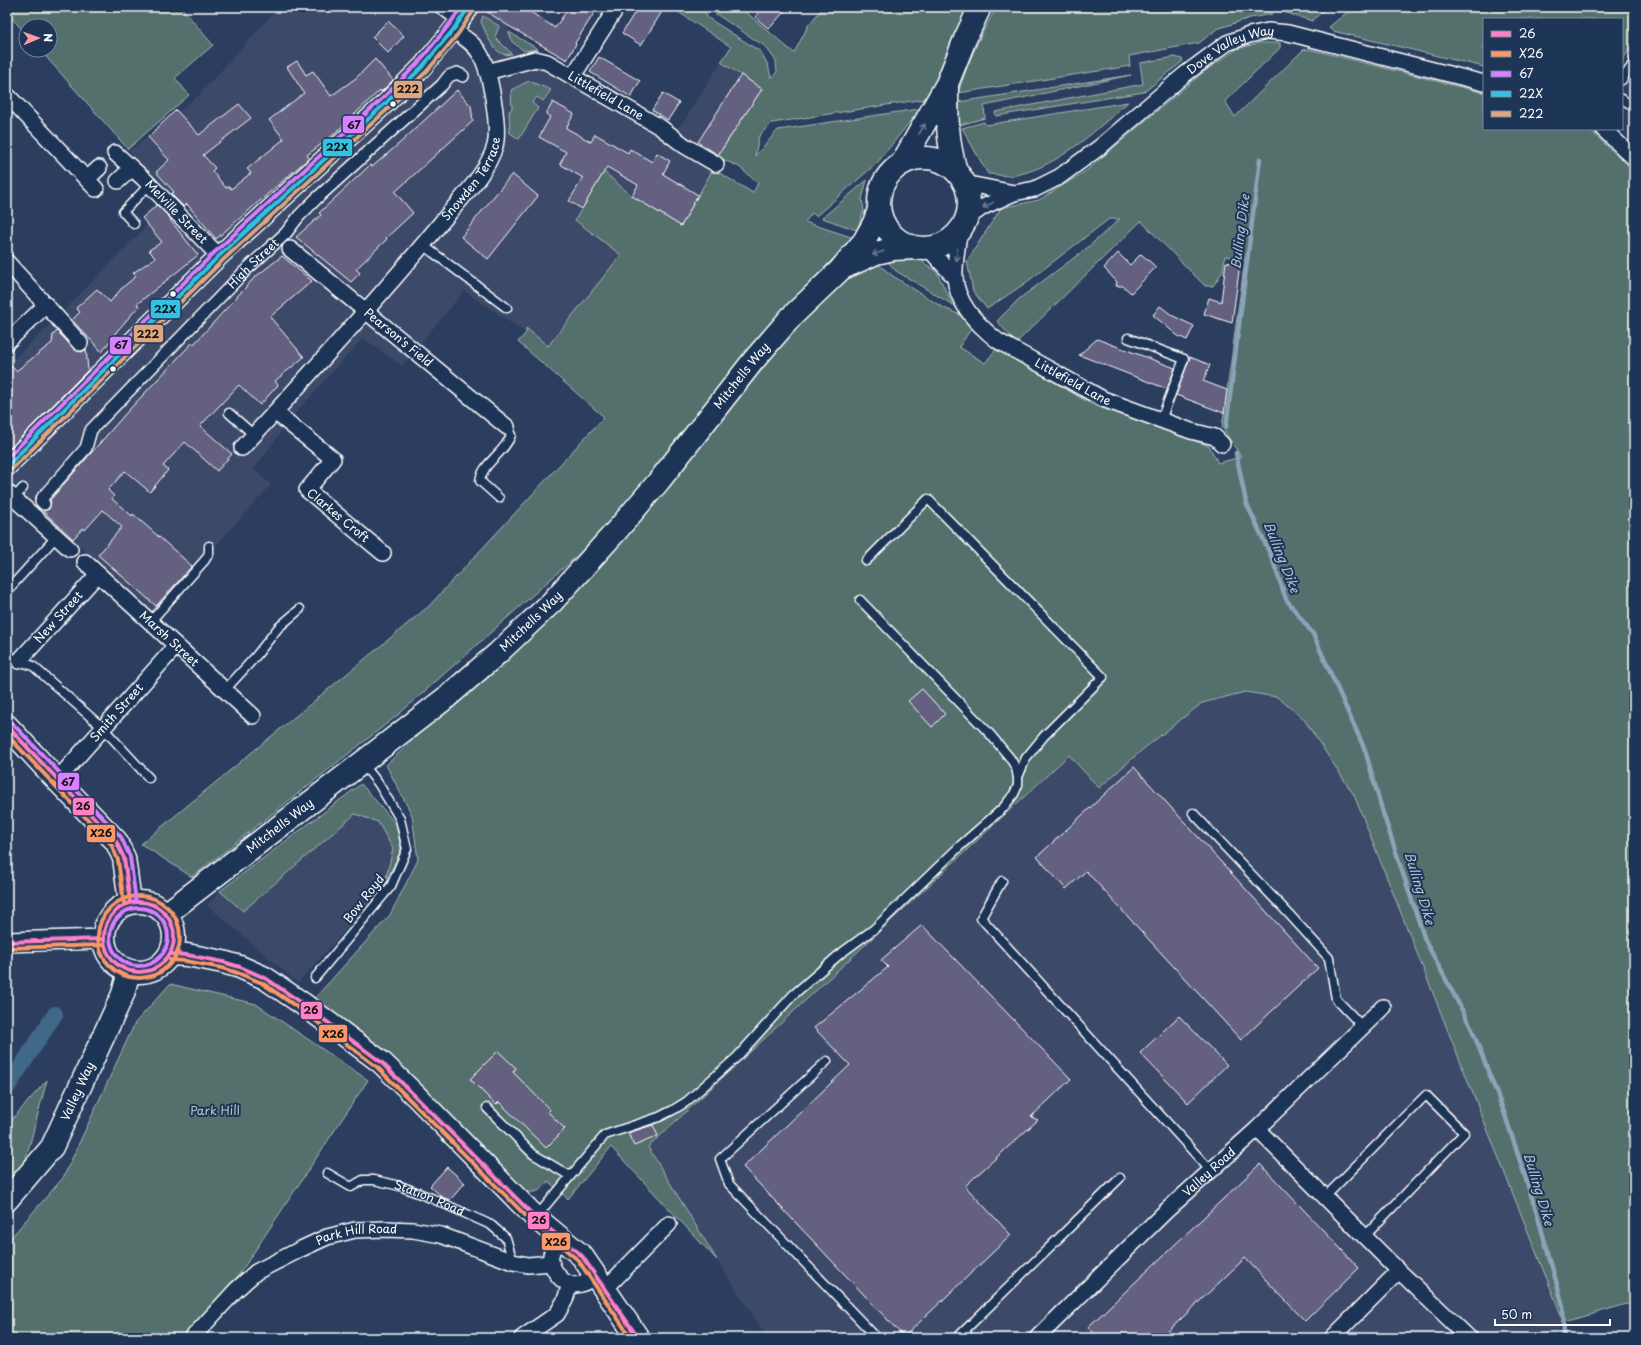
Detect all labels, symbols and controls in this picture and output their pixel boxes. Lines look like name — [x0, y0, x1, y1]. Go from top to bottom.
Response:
north arrow — [18, 18, 58, 58]
legend — [1483, 18, 1623, 130]
street label: Dove Valley Way — [1183, 21, 1275, 78]
text: 26 — [1519, 24, 1535, 42]
text: N — [40, 33, 57, 43]
text: X26 — [1519, 44, 1543, 62]
text: 67 — [1519, 64, 1534, 82]
street label: Littlefield Lane — [565, 66, 648, 124]
line badge: 222 — [393, 80, 423, 99]
text: 222 — [397, 80, 420, 97]
text: 22X — [1519, 84, 1543, 102]
unlabelled marker — [388, 99, 398, 109]
text: 222 — [1519, 104, 1544, 122]
line badge: 67 — [342, 115, 365, 134]
text: 67 — [347, 116, 362, 133]
one-way arrow — [919, 123, 927, 135]
street label: Snowden Terrace — [436, 136, 504, 224]
line badge: 22X — [322, 138, 353, 157]
text: 22X — [326, 138, 349, 155]
street label: Melville Street — [141, 175, 212, 247]
water label: Bulling Dike — [1225, 192, 1254, 271]
one-way arrow — [983, 202, 995, 209]
street label: High Street — [223, 234, 283, 292]
one-way arrow — [954, 248, 961, 261]
one-way arrow — [871, 250, 884, 257]
unlabelled marker — [168, 289, 178, 299]
line badge: 22X — [150, 299, 181, 319]
text: 22X — [154, 300, 177, 317]
street label: Pearson's Field — [361, 303, 437, 371]
line badge: 222 — [133, 324, 164, 343]
text: 222 — [137, 325, 160, 342]
line badge: 67 — [109, 336, 132, 355]
text: 67 — [114, 336, 129, 353]
street label: Mitchells Way — [709, 338, 773, 412]
street label: Littlefield Lane — [1032, 353, 1114, 409]
unlabelled marker — [108, 364, 118, 374]
street label: Clarkes Croft — [303, 483, 374, 546]
water label: Bulling Dike — [1260, 518, 1306, 597]
street label: New Street — [29, 586, 87, 647]
street label: Mitchells Way — [495, 586, 566, 655]
street label: Marsh Street — [136, 606, 204, 670]
street label: Smith Street — [85, 679, 147, 745]
line badge: 67 — [57, 772, 80, 791]
text: 67 — [61, 773, 76, 790]
street label: Mitchells Way — [242, 793, 317, 857]
line badge: 26 — [72, 797, 95, 816]
text: 26 — [76, 797, 90, 814]
line badge: X26 — [86, 824, 116, 843]
text: X26 — [89, 824, 112, 841]
water label: Bulling Dike — [1400, 849, 1441, 928]
street label: Bow Royd — [338, 870, 388, 927]
line badge: 26 — [300, 1001, 323, 1020]
text: 26 — [304, 1001, 318, 1018]
line badge: X26 — [318, 1024, 348, 1043]
text: X26 — [321, 1025, 344, 1042]
street label: Valley Way — [55, 1058, 99, 1123]
park label: Park Hill — [190, 1101, 240, 1119]
street label: Valley Road — [1178, 1143, 1239, 1200]
water label: Bulling Dike — [1519, 1150, 1560, 1229]
street label: Station Road — [393, 1175, 468, 1220]
line badge: 26 — [527, 1211, 550, 1230]
text: 26 — [532, 1211, 546, 1228]
street label: Park Hill Road — [312, 1219, 397, 1249]
line badge: X26 — [541, 1232, 571, 1251]
text: X26 — [544, 1233, 567, 1250]
scale bar — [1495, 1301, 1610, 1327]
text: 50 m — [1501, 1305, 1532, 1323]

